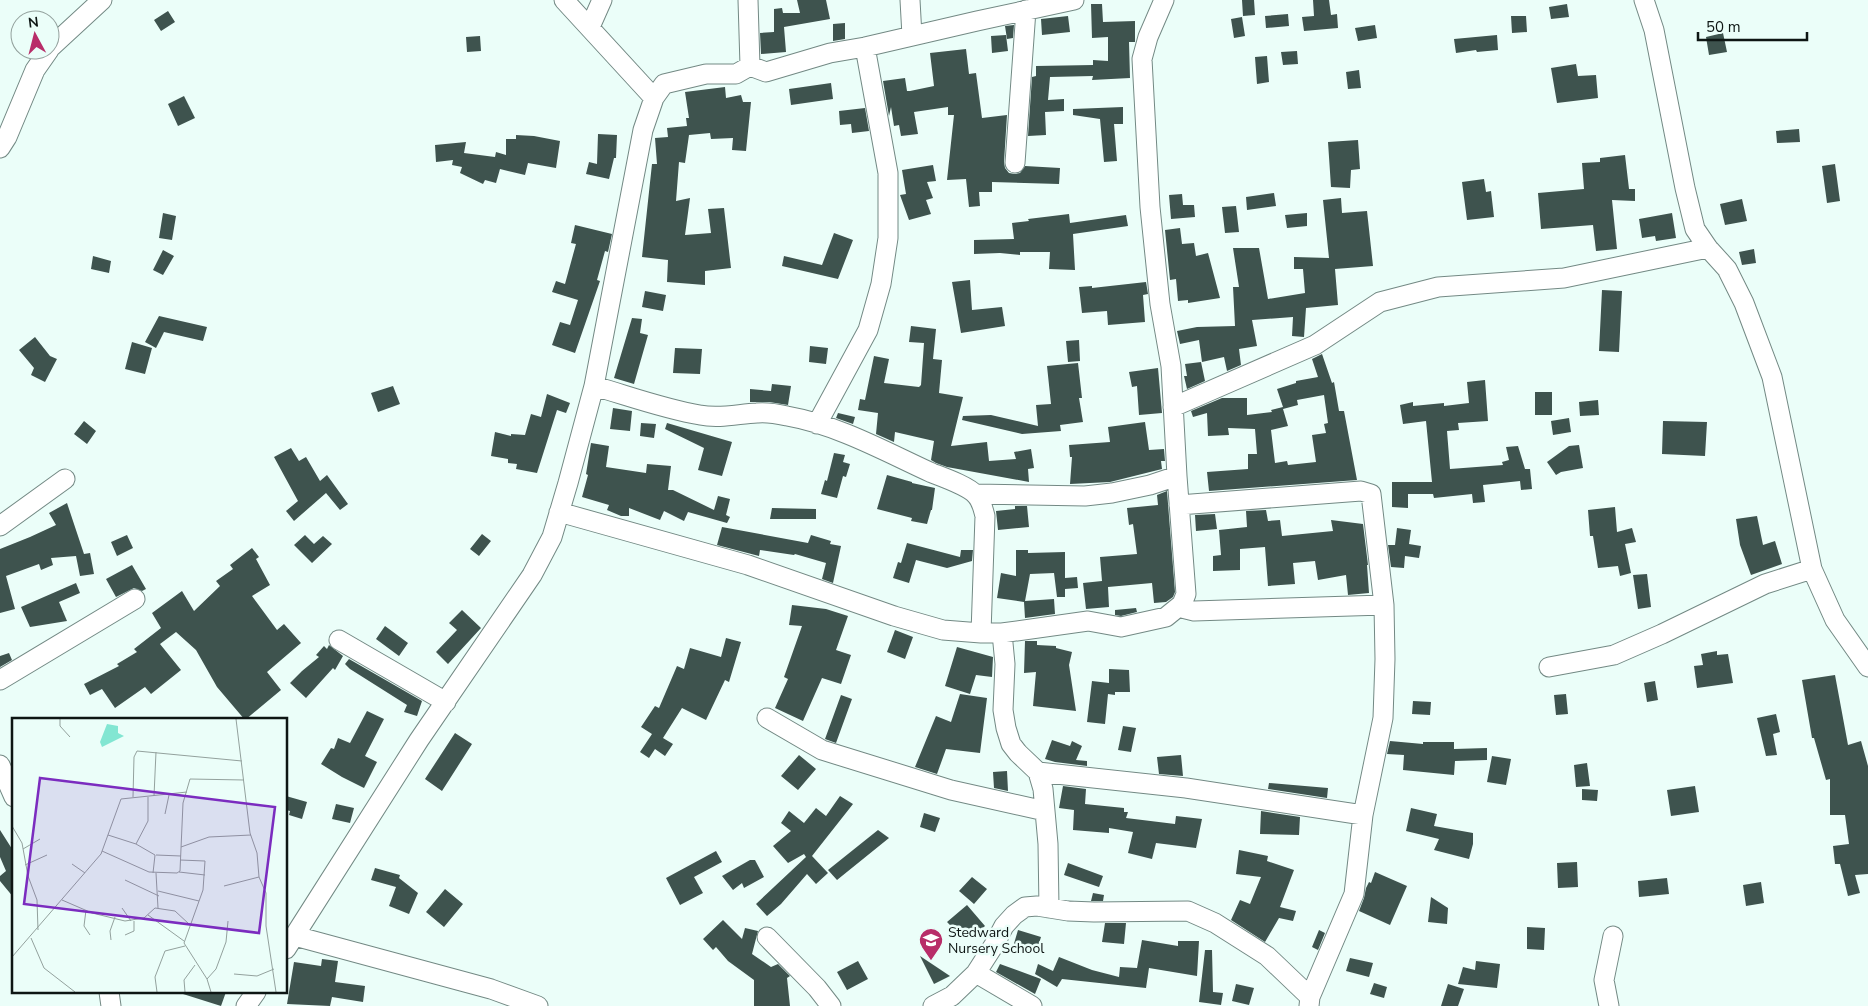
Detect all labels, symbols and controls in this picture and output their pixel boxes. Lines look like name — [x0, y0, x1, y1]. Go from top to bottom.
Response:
north arrow — [10, 10, 60, 60]
scale bar — [1698, 10, 1807, 42]
text: N — [27, 13, 40, 33]
text: 50 m — [1706, 17, 1741, 37]
inset map — [12, 718, 288, 994]
place label: Stedward Nursery School — [948, 923, 1045, 958]
school or university icon: Stedward Nursery School — [918, 927, 944, 961]

